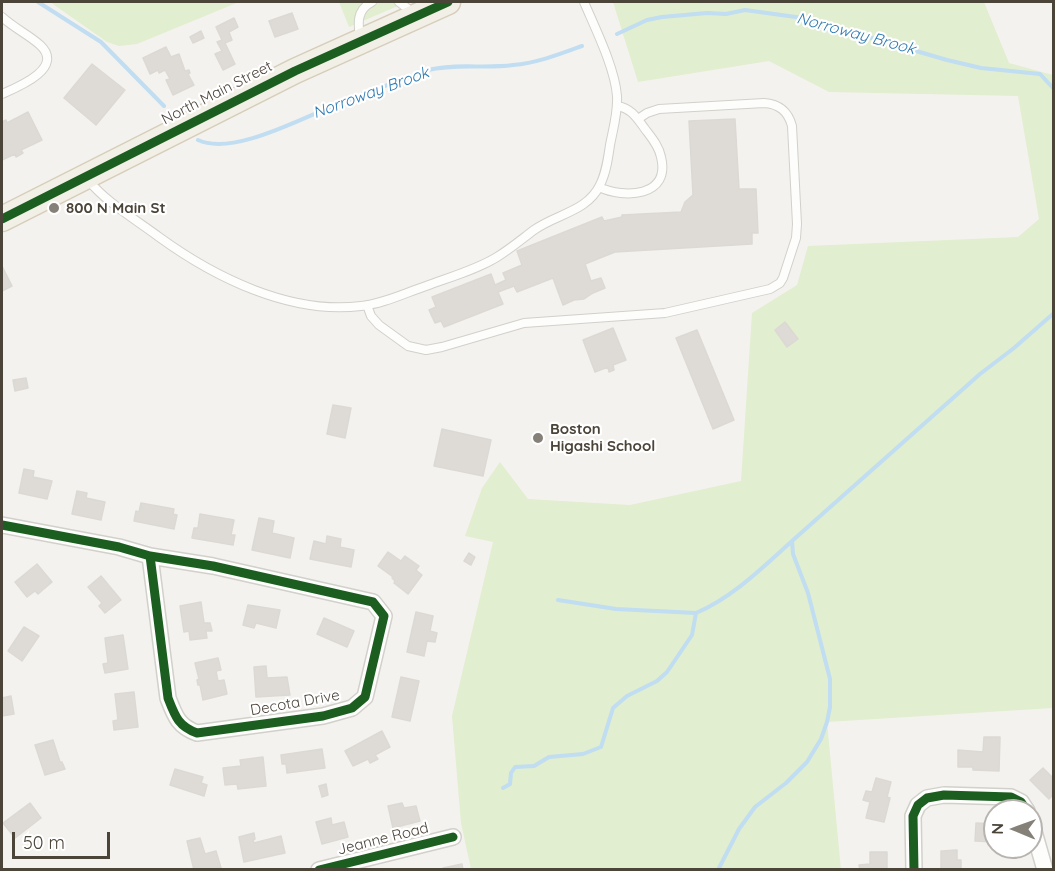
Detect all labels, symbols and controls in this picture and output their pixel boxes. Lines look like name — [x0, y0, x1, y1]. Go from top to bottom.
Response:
water label: Norroway Brook — [794, 9, 918, 59]
street label: North Main Street — [159, 57, 275, 129]
water label: Norroway Brook — [310, 63, 432, 123]
place label: 800 N Main St — [66, 199, 166, 217]
marker: 800 N Main St — [47, 201, 61, 215]
place label: Boston Higashi School — [550, 420, 655, 455]
marker: Boston Higashi School — [531, 431, 545, 445]
street label: Decota Drive — [249, 686, 341, 720]
north arrow — [983, 799, 1043, 859]
street label: Jeanne Road — [336, 819, 430, 859]
scale bar — [15, 820, 112, 858]
text: N — [987, 823, 1007, 835]
text: 50 m — [23, 831, 65, 854]

